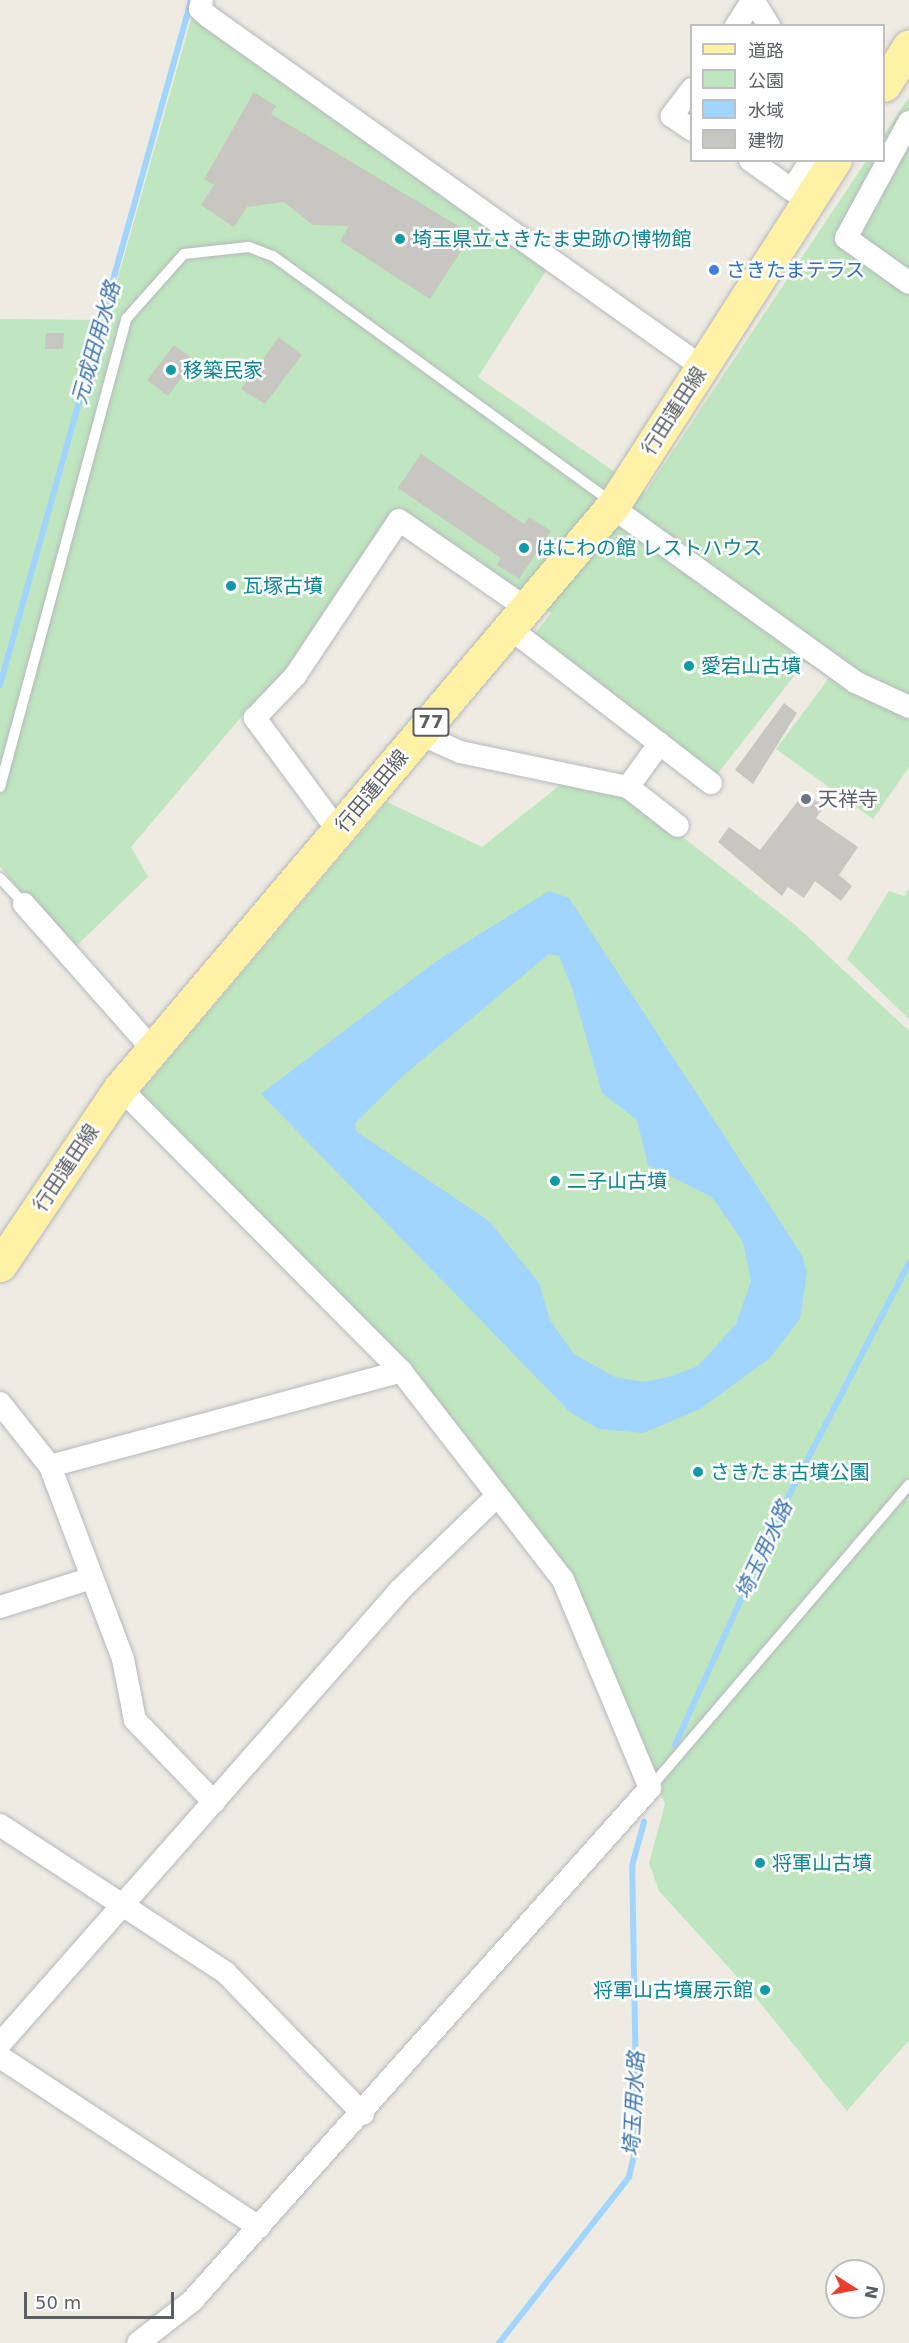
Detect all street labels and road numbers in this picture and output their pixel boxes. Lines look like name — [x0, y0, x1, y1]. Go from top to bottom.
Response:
street label: 行田蓮田線 — [637, 363, 711, 459]
road number: 77 — [412, 707, 450, 737]
street label: 行田蓮田線 — [331, 745, 413, 837]
street label: 行田蓮田線 — [28, 1120, 104, 1216]

